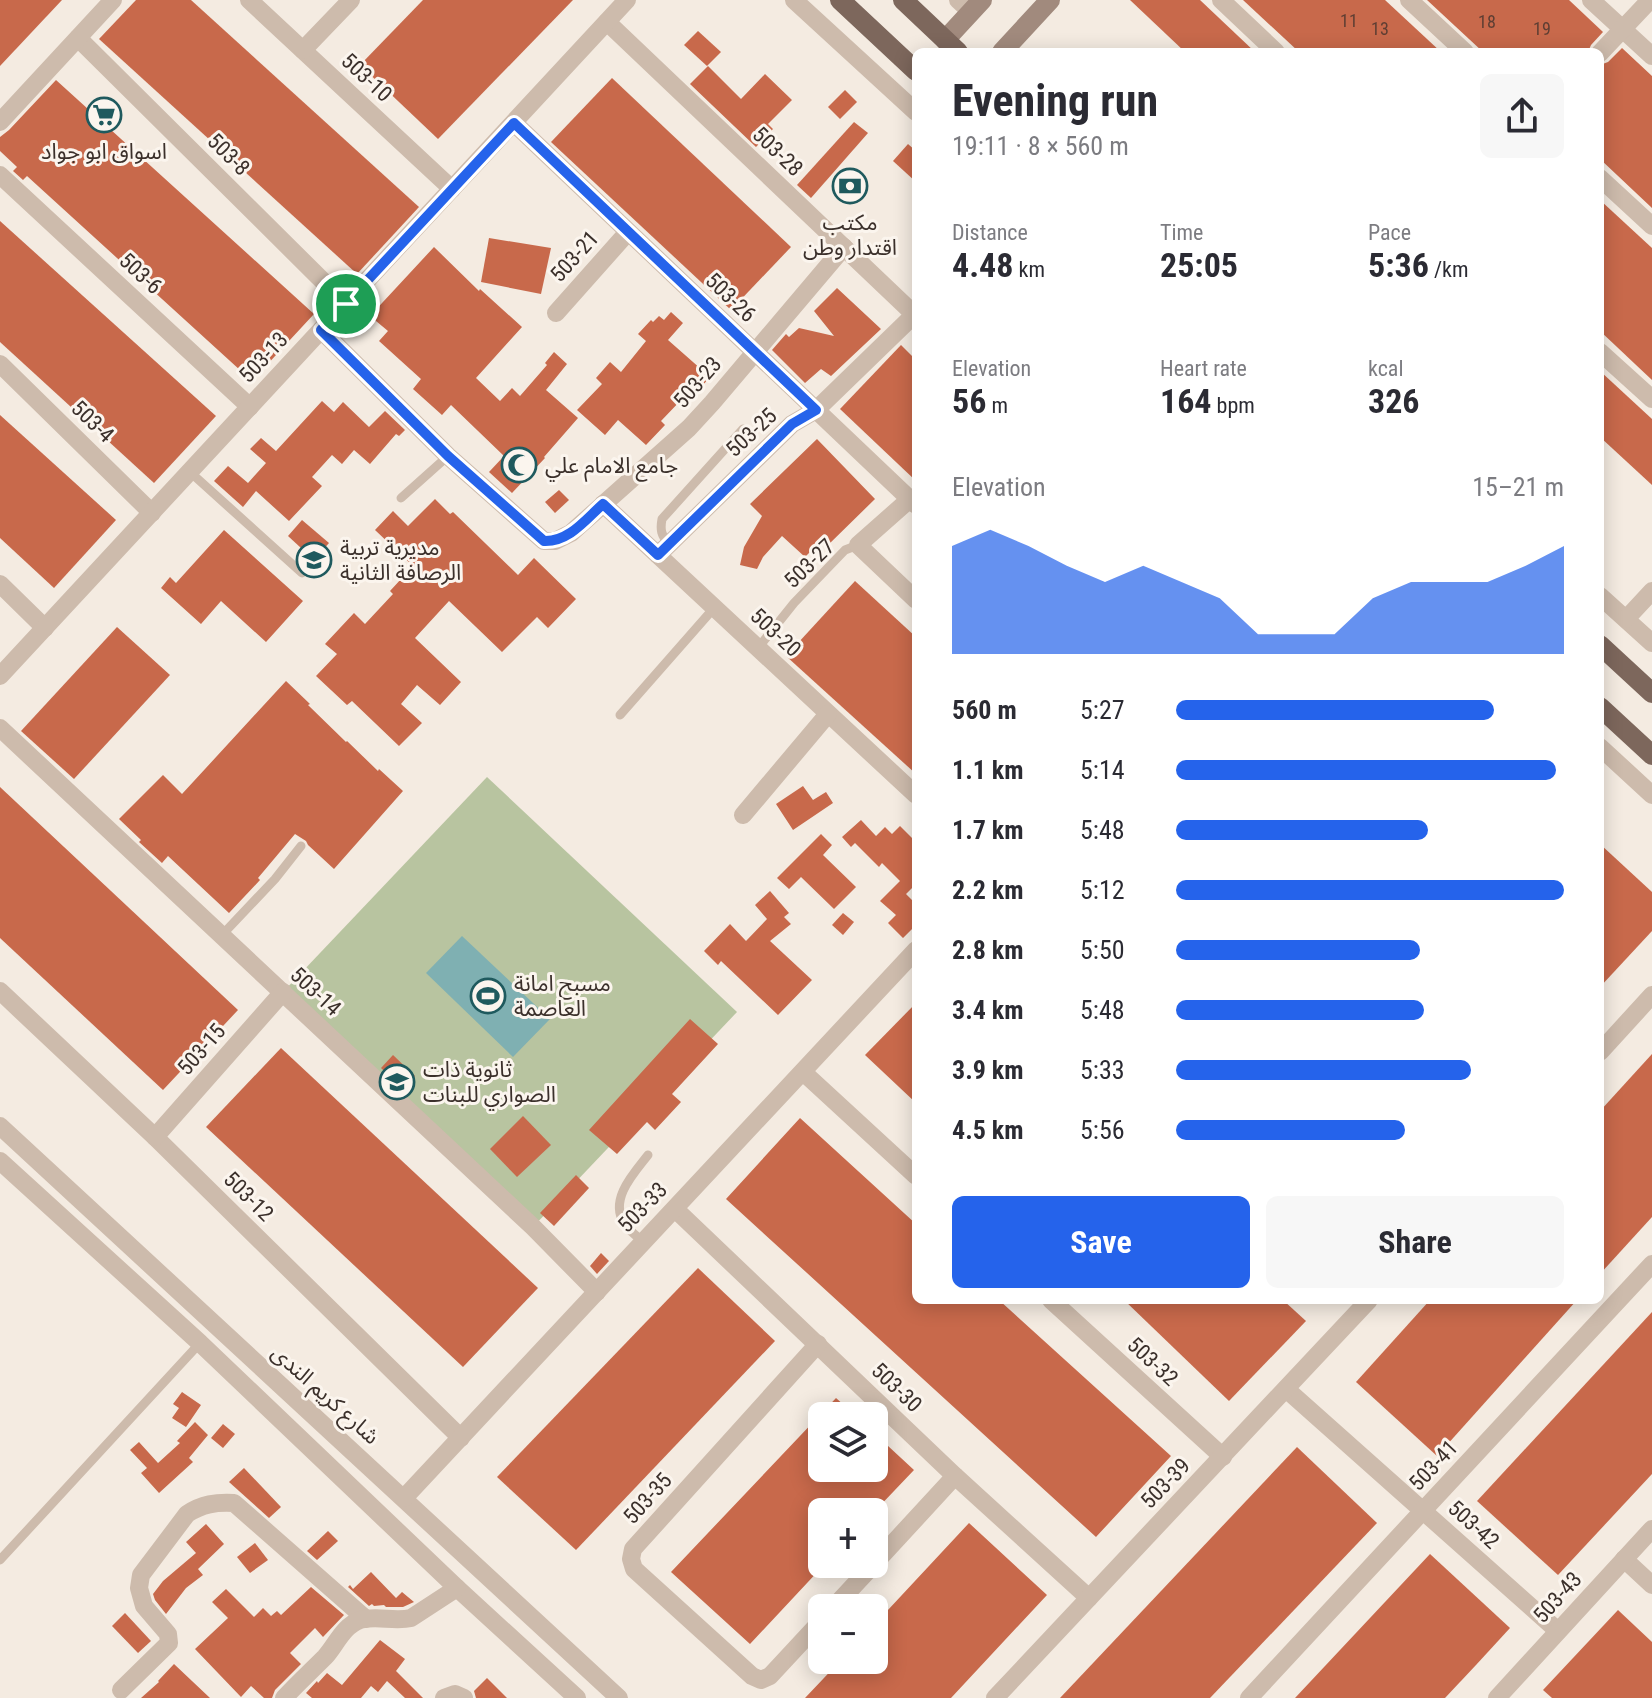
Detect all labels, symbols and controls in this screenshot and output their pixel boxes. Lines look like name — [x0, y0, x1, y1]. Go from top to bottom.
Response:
house number: 11 — [1340, 10, 1358, 31]
house number: 18 — [1478, 11, 1496, 32]
house number: 13 — [1371, 18, 1389, 39]
house number: 19 — [1533, 18, 1551, 39]
street label: 503-10 — [336, 48, 397, 107]
button: share — [1480, 74, 1564, 158]
text: Evening run — [952, 75, 1158, 127]
supermarket icon: اسواق ابو جواد — [85, 96, 123, 134]
street label: 503-28 — [747, 122, 808, 181]
street label: 503-8 — [203, 128, 255, 180]
text: 19:11 · 8 × 560 m — [952, 131, 1129, 161]
place label: اسواق ابو جواد — [41, 139, 167, 164]
bank icon: مكتب اقتدار وطن — [831, 167, 869, 205]
place label: مكتب اقتدار وطن — [803, 210, 897, 261]
text: Distance — [952, 220, 1028, 245]
text: Time — [1160, 220, 1203, 245]
text: Pace — [1368, 220, 1411, 245]
street label: 503-21 — [545, 226, 604, 287]
text: 4.48 — [952, 245, 1013, 285]
text: 25:05 — [1160, 245, 1238, 285]
text: 5:36 — [1368, 245, 1429, 285]
street label: 503-6 — [114, 248, 167, 299]
text: km — [1013, 257, 1045, 282]
text: /km — [1429, 257, 1469, 282]
street label: 503-26 — [700, 268, 761, 327]
pin — [312, 270, 380, 338]
icon: arrive — [324, 282, 368, 326]
street label: 503-13 — [234, 327, 293, 388]
street label: 503-23 — [668, 352, 726, 413]
text: Elevation — [952, 356, 1031, 381]
text: Heart rate — [1160, 356, 1247, 381]
text: kcal — [1368, 356, 1403, 381]
text: 56 — [952, 381, 986, 421]
text: 164 — [1160, 381, 1212, 421]
text: 326 — [1368, 381, 1420, 421]
text: m — [986, 393, 1008, 418]
text: bpm — [1212, 393, 1255, 418]
street label: 503-4 — [66, 395, 119, 447]
street label: 503-25 — [721, 403, 782, 462]
mosque icon: جامع الامام علي — [500, 446, 538, 484]
place label: جامع الامام علي — [545, 453, 678, 482]
text: Elevation — [952, 472, 1046, 502]
text: 15–21 m — [1472, 472, 1564, 502]
street label: 503-27 — [779, 534, 840, 593]
place label: مديرية تربية الرصافة الثانية — [340, 535, 461, 585]
school or university icon: مديرية تربية الرصافة الثانية — [295, 541, 333, 579]
street label: 503-20 — [745, 603, 806, 662]
text: 560 m — [952, 695, 1017, 725]
text: 5:27 — [1080, 695, 1125, 725]
text: 1.1 km — [952, 755, 1024, 785]
text: 5:14 — [1080, 755, 1125, 785]
text: 1.7 km — [952, 815, 1024, 845]
text: 5:48 — [1080, 815, 1125, 845]
text: 2.2 km — [952, 875, 1024, 905]
text: 5:12 — [1080, 875, 1125, 905]
text: 2.8 km — [952, 935, 1024, 965]
text: 5:50 — [1080, 935, 1125, 965]
street label: 503-14 — [285, 962, 346, 1021]
place label: مسبح امانة العاصمة — [514, 971, 611, 1021]
sports icon: مسبح امانة العاصمة — [469, 977, 507, 1015]
text: 3.4 km — [952, 995, 1024, 1025]
text: 5:48 — [1080, 995, 1125, 1025]
street label: 503-15 — [172, 1019, 230, 1080]
text: 3.9 km — [952, 1055, 1024, 1085]
text: 5:33 — [1080, 1055, 1125, 1085]
place label: ثانوية ذات الصواري للبنات — [423, 1057, 556, 1111]
school or university icon: ثانوية ذات الصواري للبنات — [378, 1063, 416, 1101]
text: 4.5 km — [952, 1115, 1024, 1145]
text: 5:56 — [1080, 1115, 1125, 1145]
street label: 503-12 — [219, 1166, 279, 1226]
street label: 503-33 — [613, 1177, 672, 1238]
button: Save — [952, 1196, 1250, 1288]
button: Share — [1266, 1196, 1564, 1288]
street label: 503-32 — [1122, 1332, 1183, 1391]
street label: شارع كريم الندى — [264, 1340, 385, 1452]
street label: 503-30 — [866, 1358, 927, 1417]
map controls — [808, 1402, 888, 1674]
button: layers — [808, 1402, 888, 1482]
street label: 503-41 — [1404, 1435, 1463, 1496]
street label: 503-39 — [1136, 1453, 1195, 1514]
street label: 503-35 — [618, 1468, 677, 1529]
street label: 503-42 — [1443, 1495, 1504, 1554]
button: + — [808, 1498, 888, 1578]
street label: 503-43 — [1528, 1567, 1587, 1628]
button: − — [808, 1594, 888, 1674]

